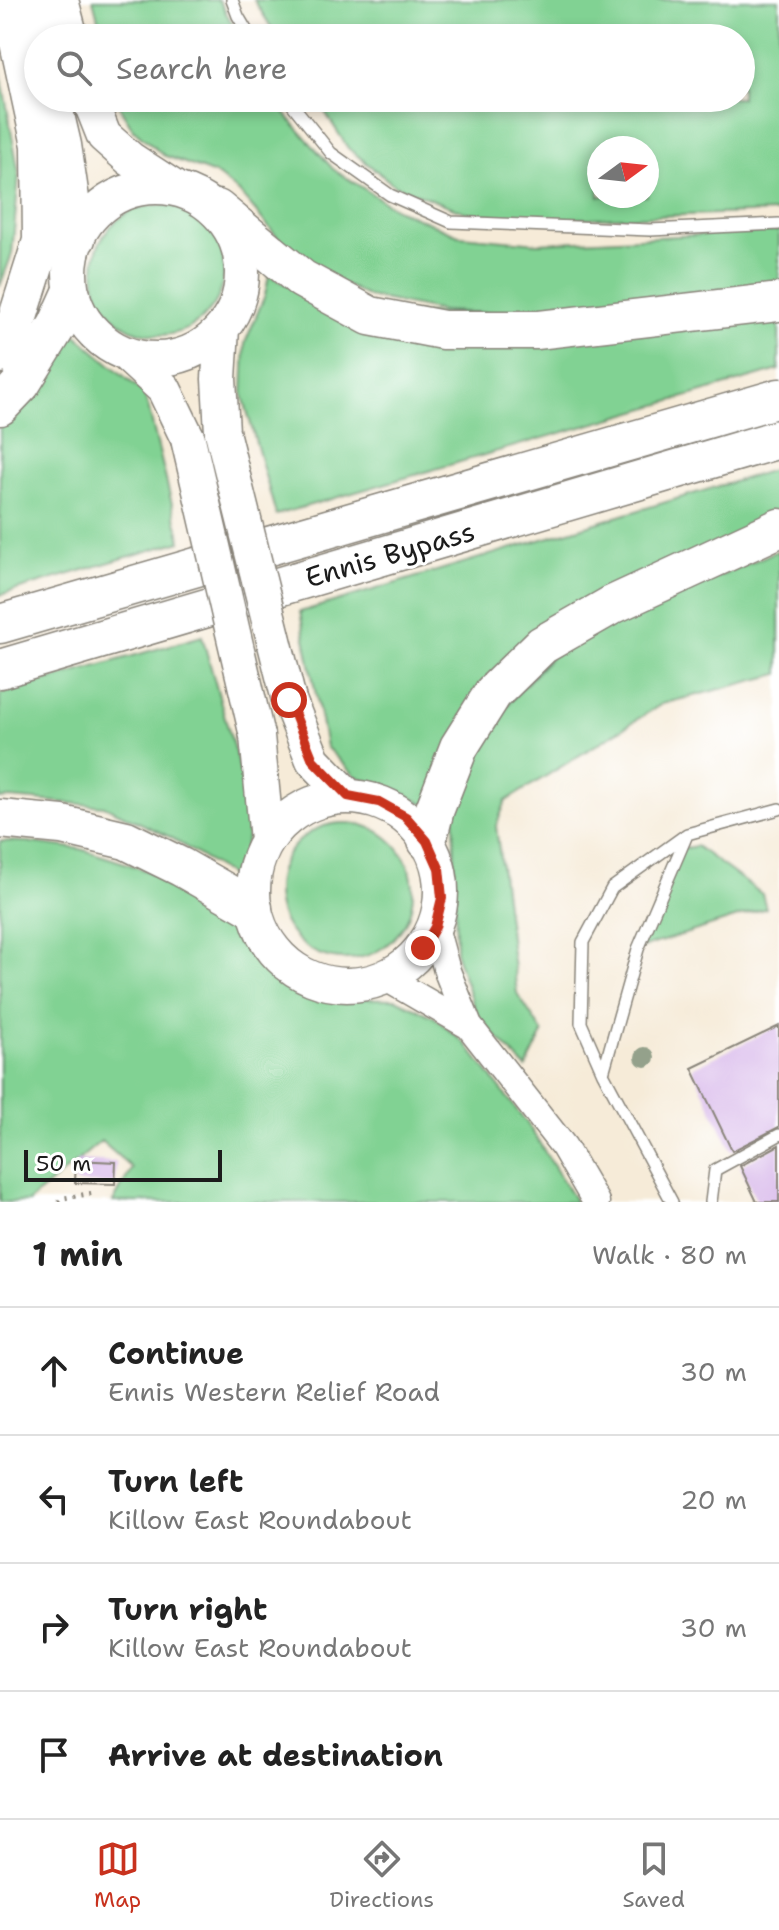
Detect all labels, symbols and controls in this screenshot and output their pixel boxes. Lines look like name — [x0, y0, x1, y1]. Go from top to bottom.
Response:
search box — [24, 24, 755, 112]
icon: search — [52, 46, 96, 90]
text: Search here — [116, 48, 287, 89]
north arrow — [587, 136, 659, 208]
street label: Ennis Bypass — [301, 512, 479, 596]
route start — [271, 682, 307, 718]
route end — [405, 930, 441, 966]
scale bar — [24, 1146, 222, 1182]
text: 50 m — [36, 1149, 91, 1178]
text: 1 min — [32, 1231, 123, 1277]
text: Walk · 80 m — [592, 1237, 747, 1272]
text: Continue — [108, 1333, 244, 1374]
icon: ahead — [32, 1349, 76, 1393]
text: 30 m — [680, 1354, 747, 1389]
text: Ennis Western Relief Road — [108, 1374, 440, 1409]
text: Turn left — [108, 1461, 243, 1502]
icon: left — [32, 1477, 76, 1521]
text: 20 m — [680, 1482, 747, 1517]
text: Killow East Roundabout — [108, 1502, 412, 1537]
text: Turn right — [108, 1589, 267, 1630]
icon: right — [32, 1605, 76, 1649]
text: 30 m — [680, 1610, 747, 1645]
text: Killow East Roundabout — [108, 1630, 412, 1665]
icon: arrive — [32, 1733, 76, 1777]
text: Arrive at destination — [108, 1735, 443, 1776]
tab: Map — [94, 1837, 141, 1914]
tab: Directions — [329, 1837, 434, 1914]
tab: Saved — [622, 1837, 685, 1914]

